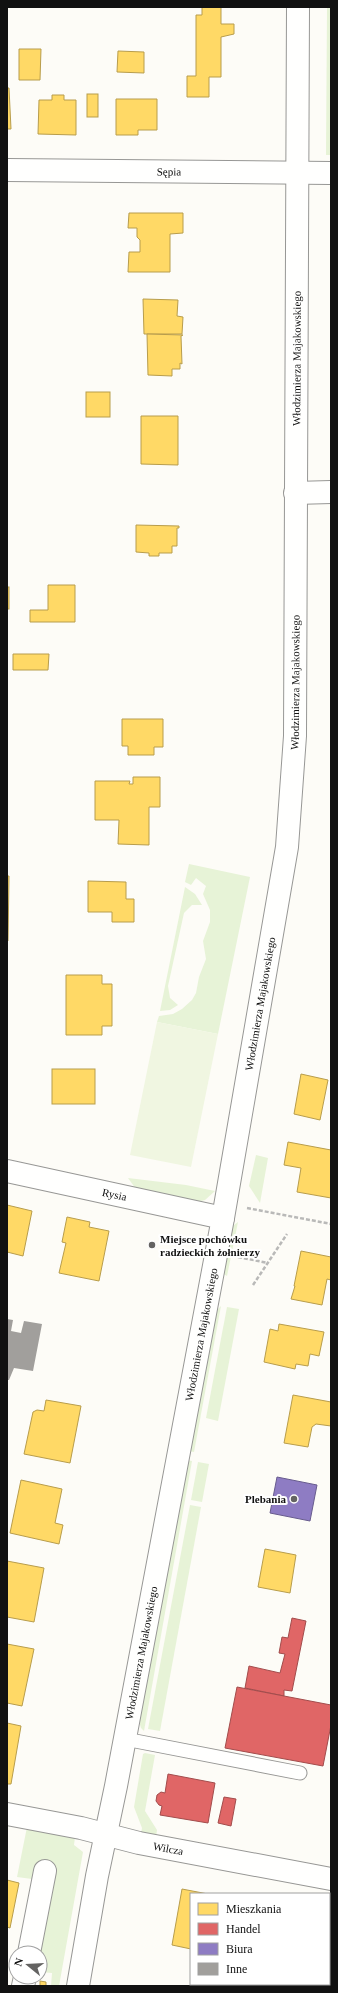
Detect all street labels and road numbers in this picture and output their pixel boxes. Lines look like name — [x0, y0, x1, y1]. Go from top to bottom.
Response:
street label: Sępia — [157, 165, 181, 178]
street label: Włodzimierza Majakowskiego — [290, 290, 303, 426]
street label: Włodzimierza Majakowskiego — [288, 614, 302, 750]
street label: Włodzimierza Majakowskiego — [243, 936, 277, 1072]
street label: Rysia — [101, 1186, 128, 1203]
street label: Włodzimierza Majakowskiego — [183, 1266, 220, 1402]
street label: Włodzimierza Majakowskiego — [123, 1585, 160, 1721]
street label: Wilcza — [152, 1840, 185, 1857]

